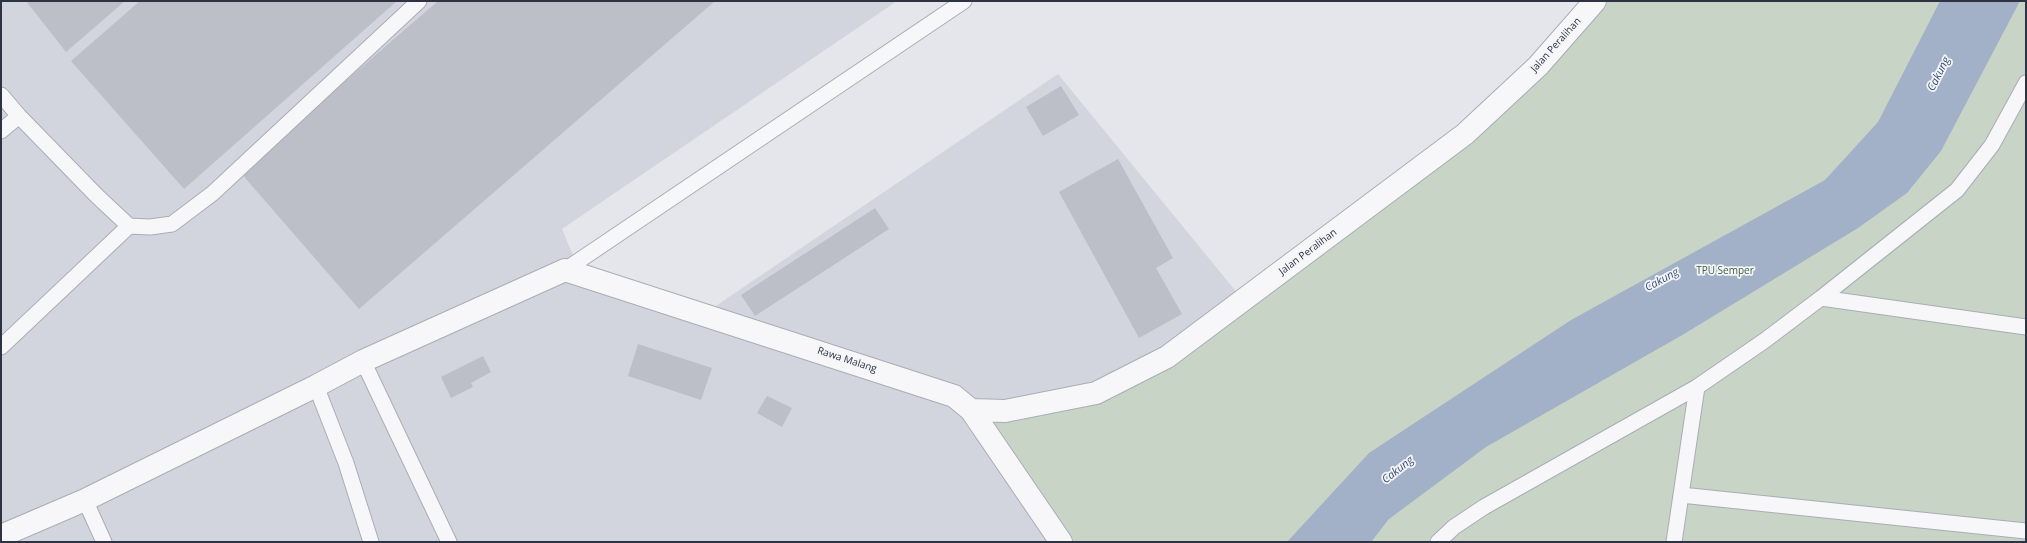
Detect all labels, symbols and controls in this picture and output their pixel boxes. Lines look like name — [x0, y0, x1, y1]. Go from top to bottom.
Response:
street label: Jalan Peralihan — [1528, 15, 1584, 75]
water label: Cakung — [1925, 55, 1953, 93]
street label: Jalan Peralihan — [1277, 226, 1339, 278]
water label: Cakung — [1643, 265, 1681, 295]
park label: TPU Semper — [1696, 265, 1754, 277]
street label: Rawa Malang — [816, 345, 878, 375]
water label: Cakung — [1380, 454, 1416, 486]

